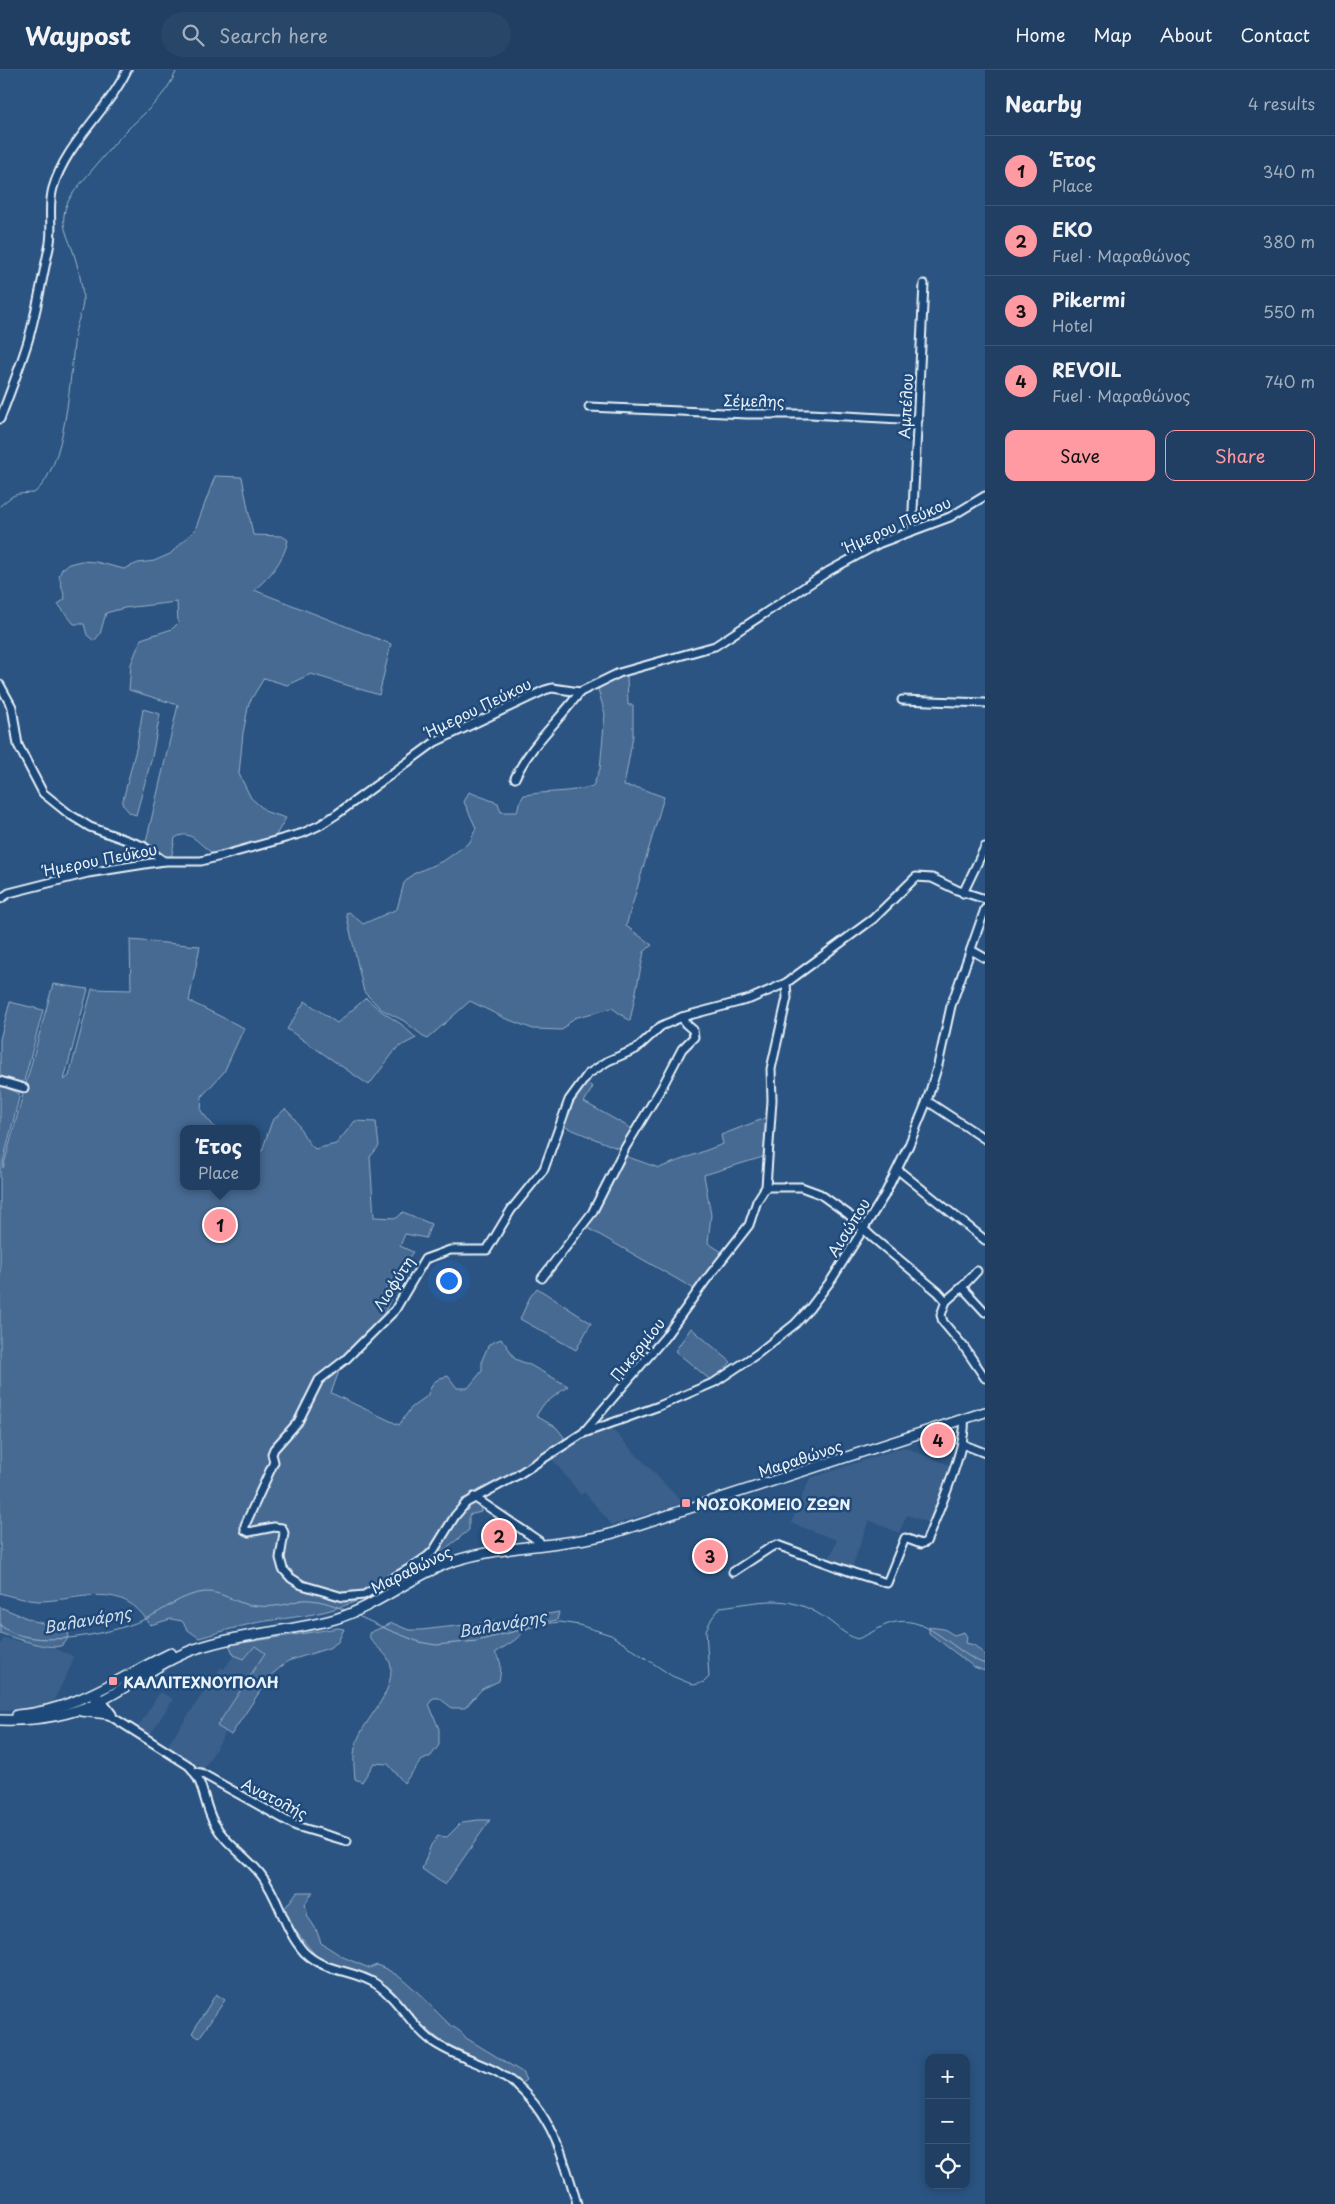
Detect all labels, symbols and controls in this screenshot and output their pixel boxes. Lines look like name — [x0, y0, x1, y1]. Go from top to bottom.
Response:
search box — [161, 12, 511, 57]
text: Waypost — [25, 17, 131, 53]
icon: search — [179, 21, 207, 49]
text: Search here — [219, 21, 328, 49]
text: Home — [1015, 21, 1065, 48]
text: Map — [1093, 21, 1132, 48]
text: About — [1160, 21, 1212, 48]
text: Contact — [1240, 21, 1310, 48]
text: Nearby — [1005, 87, 1082, 119]
text: 4 results — [1248, 91, 1315, 115]
text: Έτος — [1052, 145, 1096, 173]
text: 1 — [1017, 159, 1025, 183]
text: 340 m — [1263, 159, 1315, 183]
text: Place — [1052, 173, 1093, 197]
text: EKO — [1052, 215, 1093, 243]
text: 2 — [1015, 229, 1027, 253]
text: 380 m — [1263, 229, 1315, 253]
text: Fuel · Μαραθώνος — [1052, 243, 1191, 267]
text: Pikermi — [1052, 285, 1126, 313]
text: 3 — [1016, 299, 1026, 323]
text: 550 m — [1263, 299, 1315, 323]
text: Hotel — [1052, 313, 1093, 337]
text: REVOIL — [1052, 355, 1122, 383]
text: 4 — [1016, 369, 1026, 393]
text: 740 m — [1265, 369, 1315, 393]
street label: Αμπέλου — [892, 373, 918, 439]
text: Fuel · Μαραθώνος — [1052, 383, 1191, 407]
street label: Σέμελης — [723, 388, 785, 412]
button: Save — [1005, 430, 1155, 481]
button: Share — [1165, 430, 1315, 481]
street label: Ήμερου Πεύκου — [838, 490, 954, 559]
street label: Ήμερου Πεύκου — [419, 671, 535, 743]
street label: Ήμερου Πεύκου — [39, 837, 159, 882]
popup — [180, 1125, 260, 1190]
text: Έτος — [198, 1132, 242, 1160]
text: Place — [198, 1160, 239, 1184]
street label: Αισώπου — [821, 1193, 875, 1261]
pin: 1 — [204, 1206, 236, 1244]
street label: Λιοφύτη — [367, 1251, 419, 1315]
your location — [436, 1268, 462, 1294]
street label: Πικερμίου — [604, 1312, 670, 1386]
pin: 4 — [922, 1421, 954, 1459]
street label: Μαραθώνος — [755, 1433, 845, 1482]
place label: ΝΟΣΟΚΟΜΕΙΟ ΖΩΩΝ — [696, 1492, 851, 1515]
marker: ΝΟΣΟΚΟΜΕΙΟ ΖΩΩΝ — [680, 1497, 692, 1509]
pin: 2 — [483, 1517, 515, 1555]
pin: 3 — [694, 1537, 726, 1575]
street label: Μαραθώνος — [367, 1539, 456, 1598]
water label: Βαλανάρης — [41, 1599, 135, 1639]
water label: Βαλανάρης — [456, 1603, 550, 1643]
place label: ΚΑΛΛΙΤΕΧΝΟΥΠΟΛΗ — [123, 1670, 279, 1693]
marker: ΚΑΛΛΙΤΕΧΝΟΥΠΟΛΗ — [107, 1675, 119, 1687]
street label: Ανατολής — [238, 1772, 312, 1825]
map controls — [925, 2054, 970, 2189]
button: + — [925, 2054, 970, 2099]
button: − — [925, 2099, 970, 2144]
button: locate — [925, 2144, 970, 2189]

